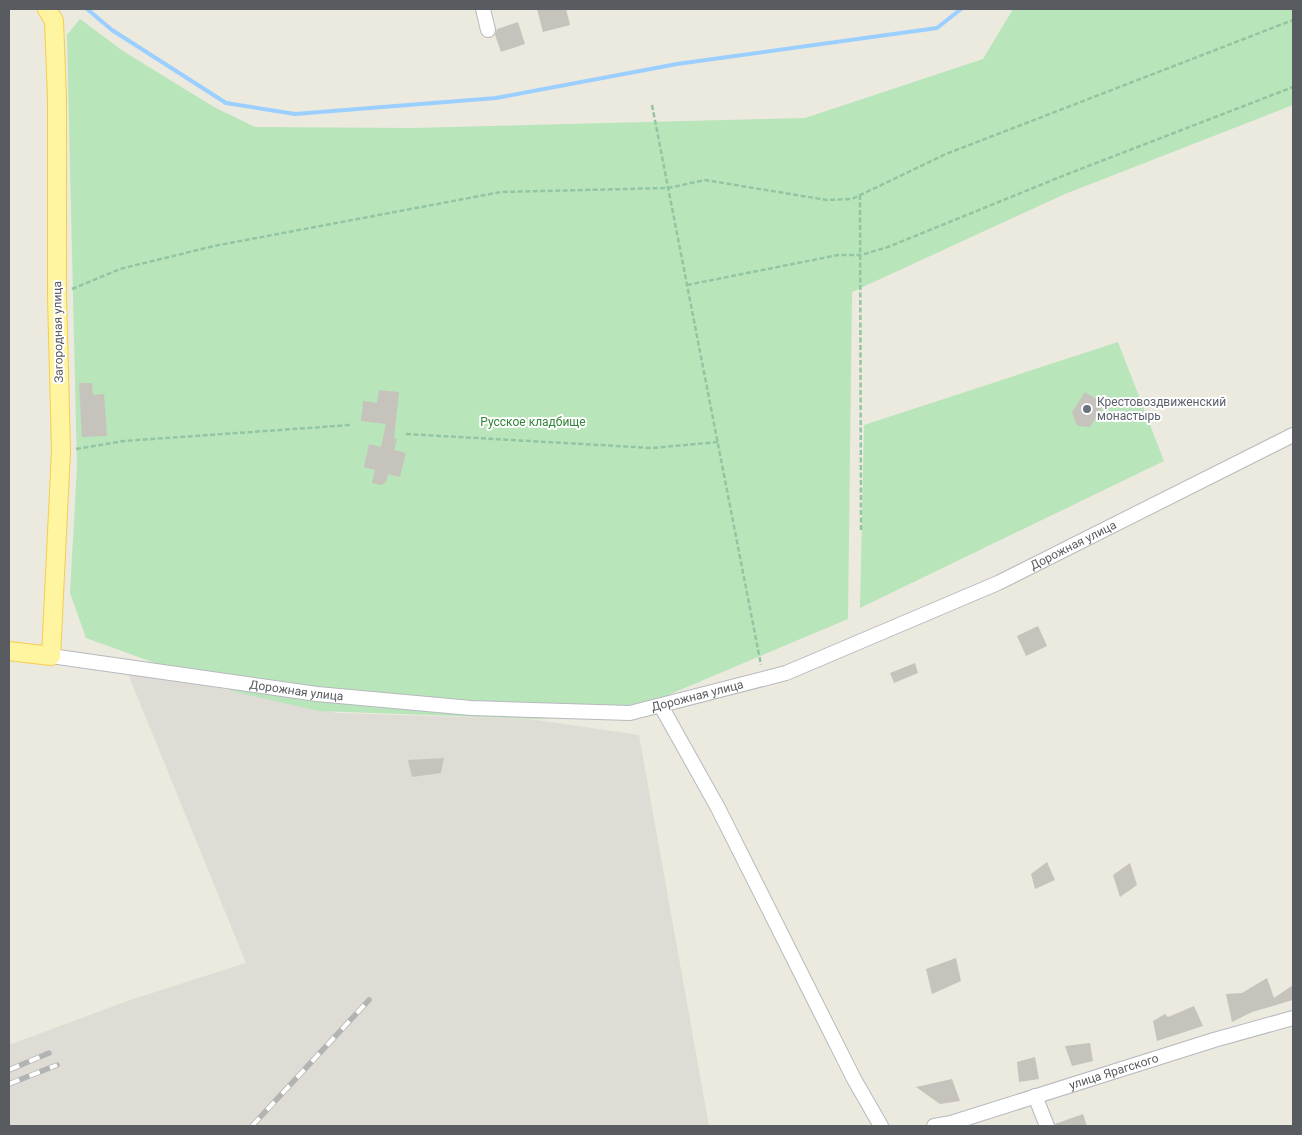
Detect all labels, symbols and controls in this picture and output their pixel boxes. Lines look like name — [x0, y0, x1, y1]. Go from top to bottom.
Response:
street label: Загородная улица — [50, 281, 66, 383]
place label: Крестовоздвиженский монастырь — [1097, 395, 1226, 423]
marker: Крестовоздвиженский монастырь — [1081, 403, 1093, 415]
park label: Русское кладбище — [480, 415, 586, 429]
street label: Дорожная улица — [1028, 518, 1119, 573]
street label: Дорожная улица — [249, 677, 344, 703]
street label: Дорожная улица — [650, 677, 745, 714]
street label: улица Ярагского — [1067, 1051, 1160, 1092]

